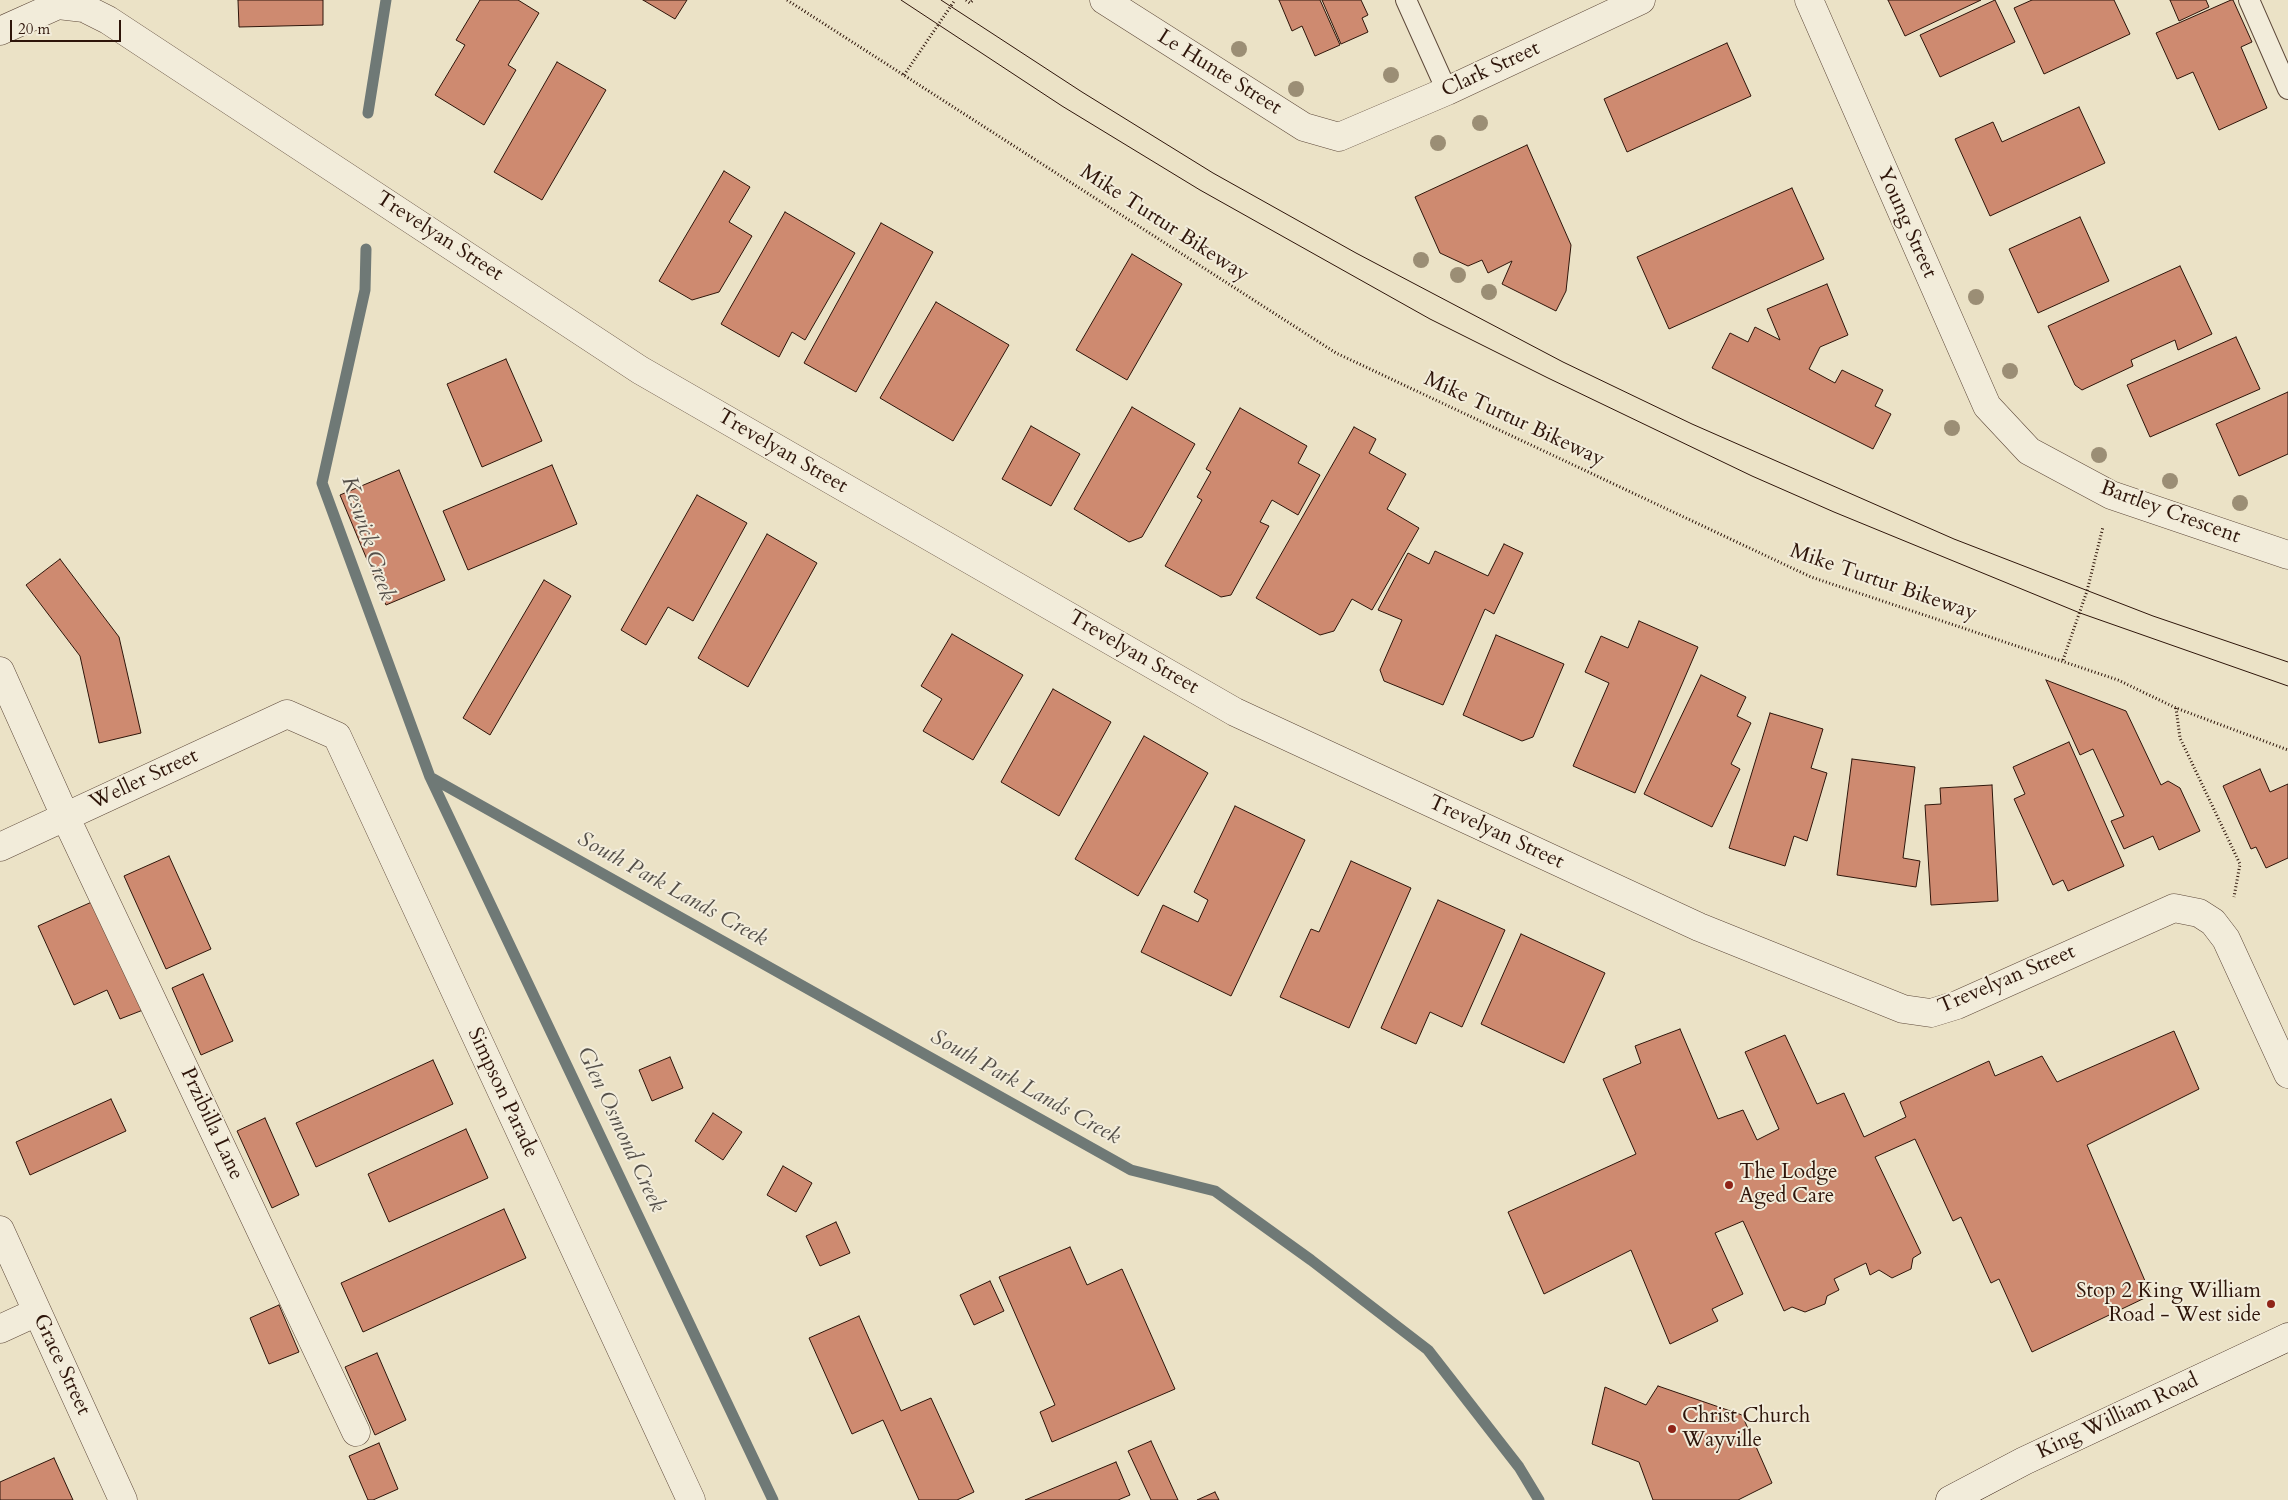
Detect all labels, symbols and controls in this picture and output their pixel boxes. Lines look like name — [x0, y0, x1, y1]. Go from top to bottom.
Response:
scale bar — [12, 10, 124, 42]
text: 20 m — [18, 19, 50, 39]
street label: Le Hunte Street — [1152, 25, 1286, 121]
street label: Clark Street — [1438, 36, 1544, 104]
street label: Mike Turtur Bikeway — [1075, 160, 1253, 288]
street label: Young Street — [1870, 164, 1942, 282]
street label: Trevelyan Street — [371, 187, 507, 287]
street label: Mike Turtur Bikeway — [1420, 367, 1608, 473]
street label: Trevelyan Street — [712, 404, 852, 500]
water label: Keswick Creek — [334, 473, 400, 605]
street label: Bartley Crescent — [2097, 476, 2243, 550]
street label: Mike Turtur Bikeway — [1786, 539, 1980, 627]
street label: Trevelyan Street — [1063, 605, 1203, 701]
street label: Weller Street — [86, 744, 202, 816]
street label: Trevelyan Street — [1424, 791, 1568, 875]
water label: South Park Lands Creek — [572, 827, 772, 953]
street label: Trevelyan Street — [1935, 940, 2079, 1020]
street label: Simpson Parade — [461, 1024, 543, 1162]
water label: South Park Lands Creek — [925, 1025, 1125, 1151]
water label: Glen Osmond Creek — [570, 1043, 670, 1217]
street label: Przibilla Lane — [174, 1064, 248, 1184]
place label: The Lodge Aged Care — [1739, 1160, 1838, 1210]
marker: The Lodge Aged Care — [1723, 1179, 1735, 1191]
place label: Stop 2 King William Road - West side — [2076, 1279, 2261, 1329]
marker: Stop 2 King William Road - West side — [2265, 1298, 2277, 1310]
street label: Grace Street — [27, 1310, 95, 1420]
street label: King William Road — [2033, 1369, 2203, 1465]
place label: Christ Church Wayville — [1682, 1404, 1810, 1454]
marker: Christ Church Wayville — [1666, 1423, 1678, 1435]

